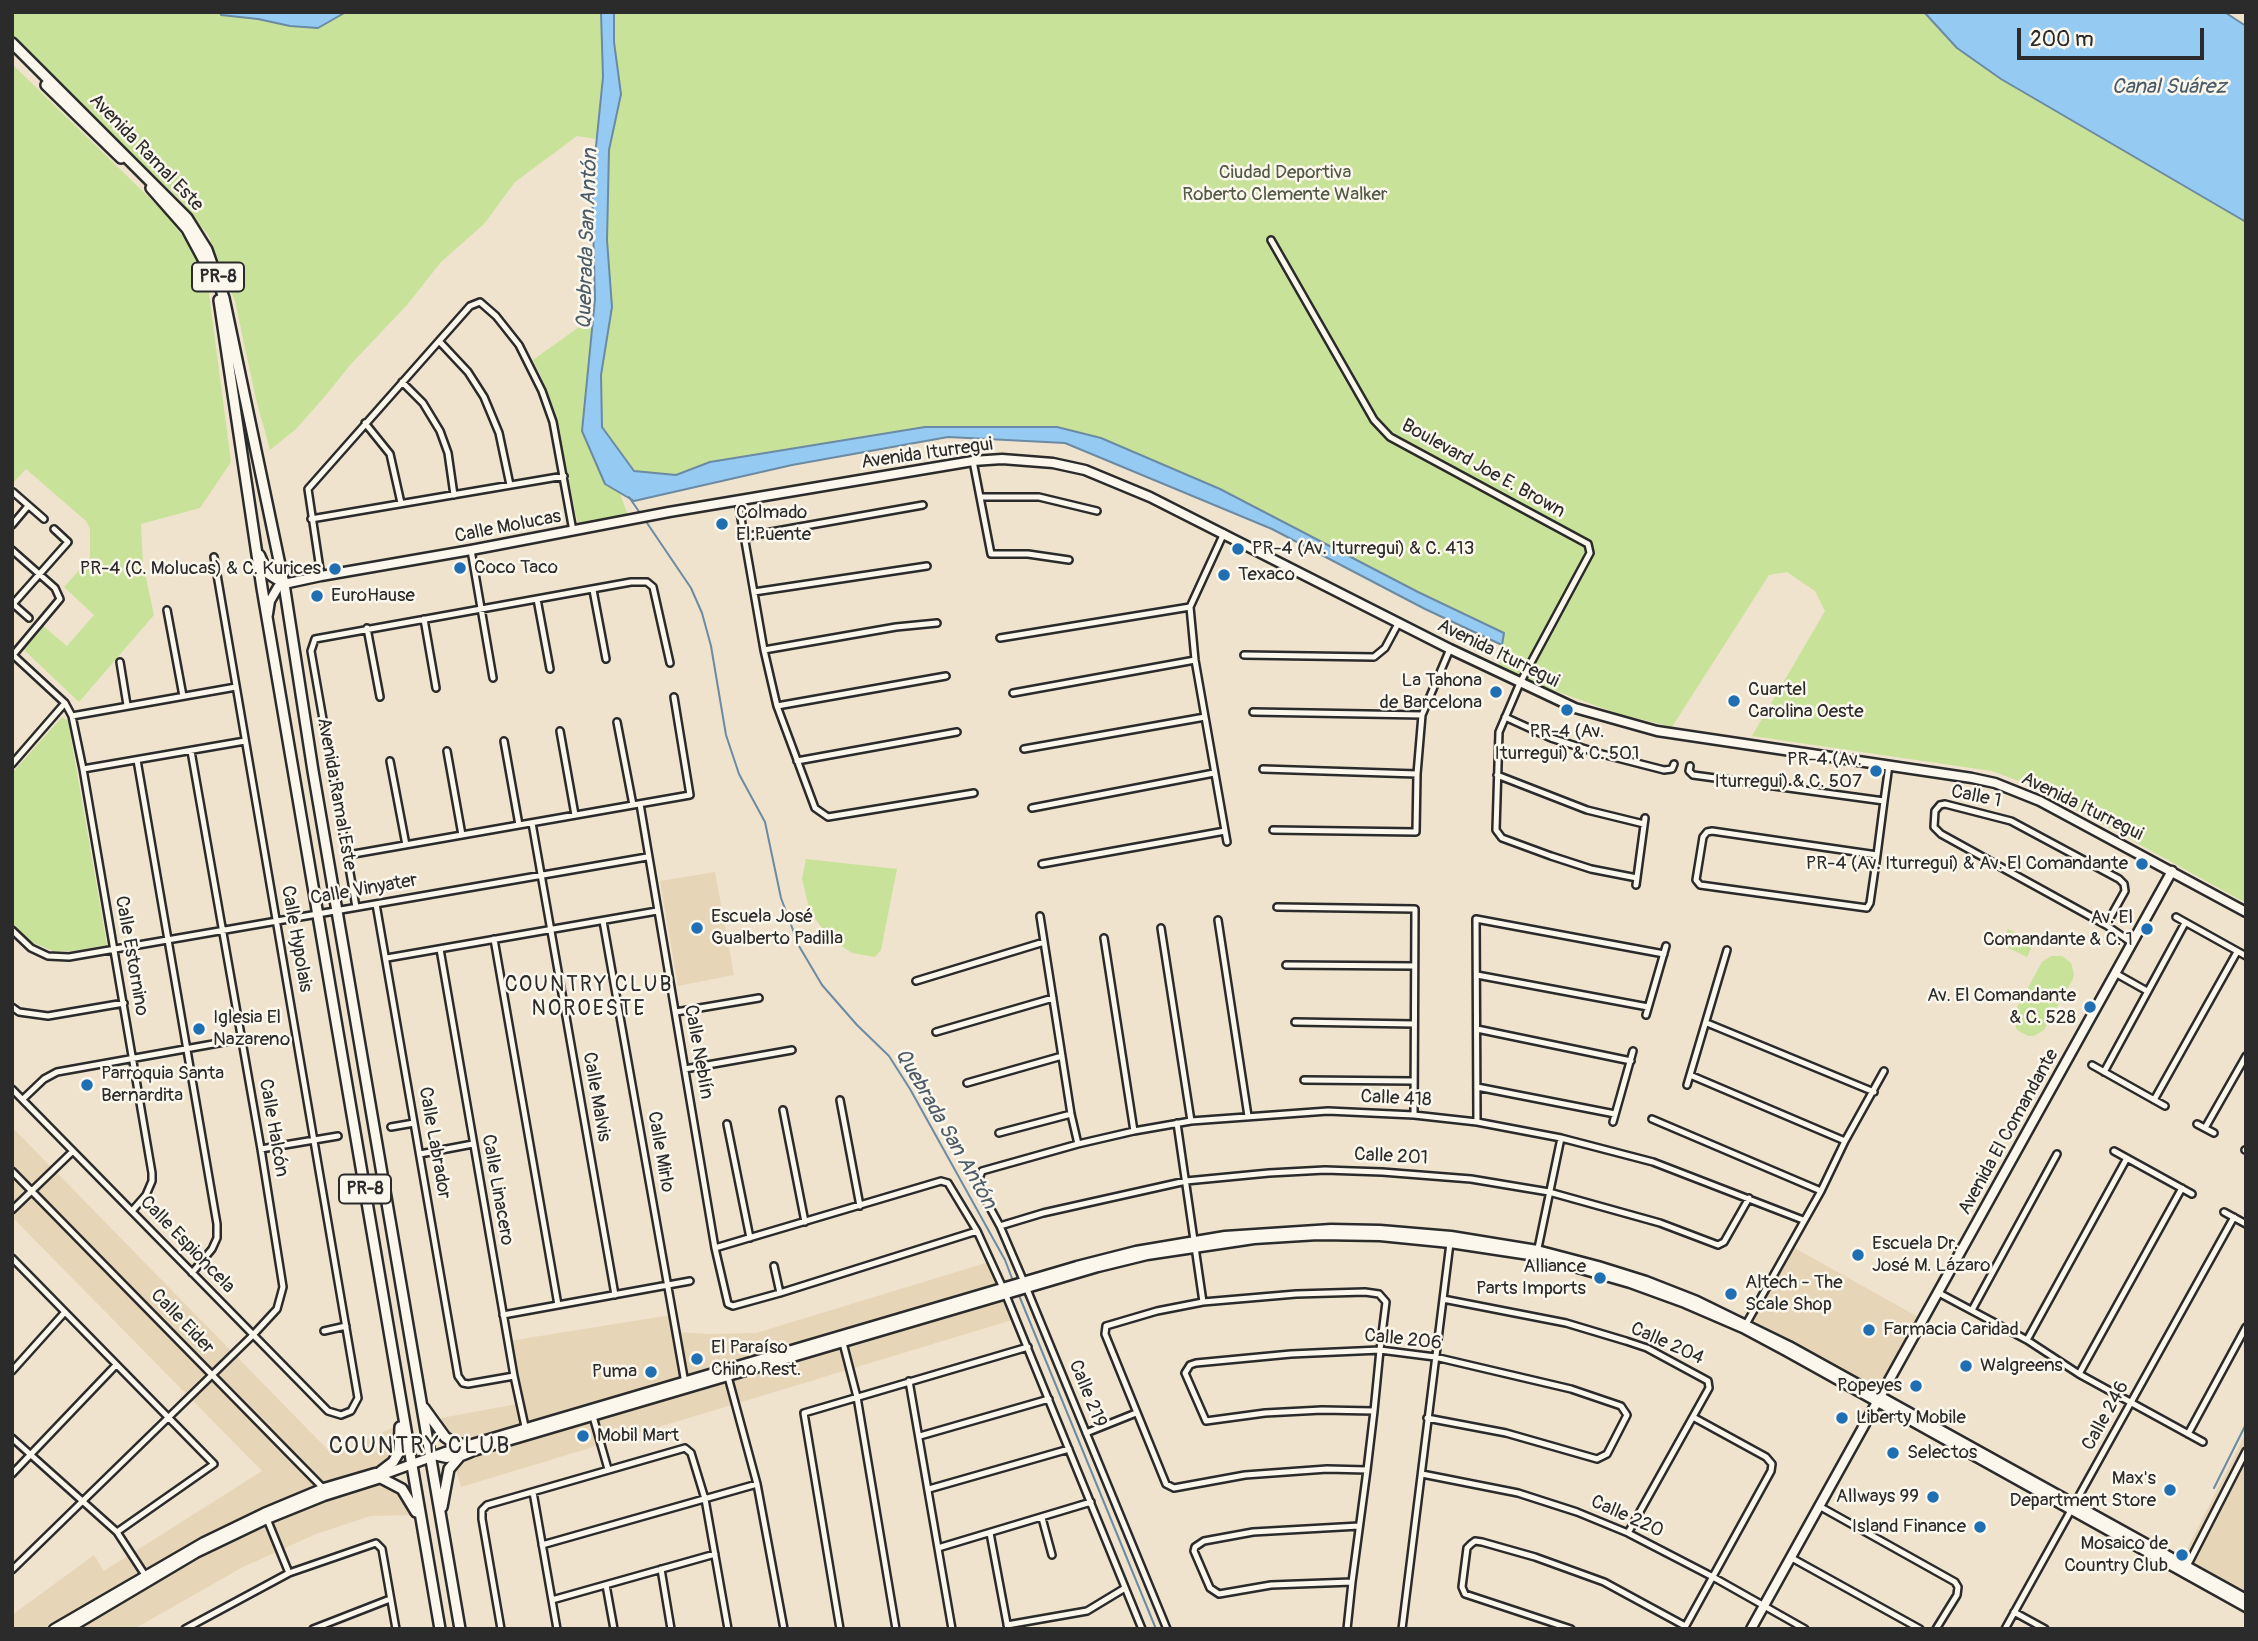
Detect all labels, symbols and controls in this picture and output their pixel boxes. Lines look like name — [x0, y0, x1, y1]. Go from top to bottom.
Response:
scale bar — [2020, 14, 2207, 58]
text: 200 m — [2030, 26, 2094, 53]
water label: Canal Suárez — [2112, 75, 2226, 101]
street label: Avenida Ramal Este — [84, 89, 208, 217]
water label: Quebrada San Antón — [572, 148, 604, 330]
park label: Ciudad Deportiva Roberto Clemente Walker — [1182, 162, 1388, 206]
road number: PR-8 — [192, 262, 244, 292]
street label: Boulevard Joe E. Brown — [1397, 415, 1569, 523]
street label: Avenida Iturregui — [860, 433, 994, 475]
place label: Colmado El Puente — [736, 502, 811, 546]
street label: Calle Molucas — [453, 506, 563, 548]
marker: Colmado El Puente — [714, 516, 730, 532]
place label: PR-4 (Av. Iturregui) & C. 413 — [1252, 538, 1474, 560]
marker: PR-4 (Av. Iturregui) & C. 413 — [1230, 541, 1246, 557]
place label: Coco Taco — [474, 557, 558, 579]
place label: PR-4 (C. Molucas) & C. Kurices — [80, 558, 321, 580]
marker: Coco Taco — [452, 560, 468, 576]
marker: PR-4 (C. Molucas) & C. Kurices — [327, 561, 343, 577]
place label: Texaco — [1238, 564, 1295, 586]
marker: Texaco — [1216, 567, 1232, 583]
place label: EuroHause — [331, 585, 415, 607]
marker: EuroHause — [309, 588, 325, 604]
street label: Avenida Iturregui — [1433, 615, 1563, 693]
place label: La Tahona de Barcelona — [1379, 670, 1482, 714]
place label: Cuartel Carolina Oeste — [1748, 679, 1864, 723]
marker: La Tahona de Barcelona — [1488, 684, 1504, 700]
marker: Cuartel Carolina Oeste — [1726, 693, 1742, 709]
marker: PR-4 (Av. Iturregui) & C. 501 — [1559, 702, 1575, 718]
street label: Avenida Ramal Este — [311, 716, 361, 872]
place label: PR-4 (Av. Iturregui) & C. 501 — [1495, 721, 1639, 765]
place label: PR-4 (Av. Iturregui) & C. 507 — [1715, 749, 1862, 793]
marker: PR-4 (Av. Iturregui) & C. 507 — [1868, 763, 1884, 779]
street label: Avenida Iturregui — [2017, 768, 2147, 846]
street label: Calle 1 — [1949, 781, 2003, 813]
place label: PR-4 (Av. Iturregui) & Av. El Comandante — [1806, 853, 2128, 875]
marker: PR-4 (Av. Iturregui) & Av. El Comandante — [2134, 856, 2150, 872]
street label: Calle Vinyater — [309, 869, 419, 911]
street label: Calle Hypolais — [275, 884, 317, 994]
street label: Calle Estornino — [109, 894, 153, 1018]
place label: Escuela José Gualberto Padilla — [711, 906, 843, 950]
place label: Av. El Comandante & C. 1 — [1983, 907, 2133, 951]
marker: Escuela José Gualberto Padilla — [689, 920, 705, 936]
marker: Av. El Comandante & C. 1 — [2139, 921, 2155, 937]
district label: COUNTRY CLUB NOROESTE — [506, 973, 672, 1023]
place label: Av. El Comandante & C. 528 — [1927, 985, 2076, 1029]
marker: Av. El Comandante & C. 528 — [2082, 999, 2098, 1015]
street label: Calle Neblín — [679, 1003, 717, 1101]
place label: Iglesia El Nazareno — [213, 1007, 290, 1051]
marker: Iglesia El Nazareno — [191, 1021, 207, 1037]
water label: Quebrada San Antón — [889, 1044, 1001, 1214]
street label: Avenida El Comandante — [1954, 1045, 2064, 1219]
street label: Calle Malvis — [577, 1050, 615, 1144]
place label: Parroquia Santa Bernardita — [101, 1063, 224, 1107]
marker: Parroquia Santa Bernardita — [79, 1077, 95, 1093]
street label: Calle Halcón — [253, 1077, 293, 1179]
street label: Calle Labrador — [413, 1085, 455, 1201]
street label: Calle 418 — [1360, 1086, 1432, 1112]
street label: Calle Mirlo — [642, 1110, 678, 1194]
street label: Calle Linacero — [476, 1133, 518, 1247]
street label: Calle 201 — [1353, 1144, 1429, 1170]
road number: PR-8 — [339, 1174, 391, 1204]
street label: Calle Espioncela — [135, 1191, 239, 1299]
place label: Escuela Dr. José M. Lázaro — [1872, 1233, 1990, 1277]
marker: Escuela Dr. José M. Lázaro — [1850, 1247, 1866, 1263]
place label: Alliance Parts Imports — [1476, 1256, 1586, 1300]
marker: Alliance Parts Imports — [1592, 1270, 1608, 1286]
place label: Altech - The Scale Shop — [1745, 1272, 1843, 1316]
street label: Calle Eider — [145, 1285, 219, 1359]
marker: Altech - The Scale Shop — [1723, 1286, 1739, 1302]
street label: Calle 204 — [1627, 1318, 1707, 1370]
place label: Farmacia Caridad — [1883, 1319, 2019, 1341]
marker: Farmacia Caridad — [1861, 1322, 1877, 1338]
street label: Calle 206 — [1363, 1325, 1443, 1355]
place label: El Paraíso Chino Rest. — [711, 1337, 801, 1381]
marker: El Paraíso Chino Rest. — [689, 1351, 705, 1367]
place label: Walgreens — [1980, 1355, 2063, 1377]
street label: Calle 219 — [1063, 1357, 1111, 1431]
marker: Walgreens — [1958, 1358, 1974, 1374]
place label: Puma — [592, 1361, 637, 1383]
marker: Puma — [643, 1364, 659, 1380]
place label: Popeyes — [1837, 1375, 1902, 1397]
street label: Calle 246 — [2078, 1377, 2134, 1455]
marker: Popeyes — [1908, 1378, 1924, 1394]
place label: Liberty Mobile — [1856, 1407, 1966, 1429]
marker: Liberty Mobile — [1834, 1410, 1850, 1426]
place label: Mobil Mart — [597, 1425, 679, 1447]
marker: Mobil Mart — [575, 1428, 591, 1444]
district label: COUNTRY CLUB — [330, 1433, 510, 1461]
place label: Selectos — [1907, 1442, 1977, 1464]
marker: Selectos — [1885, 1445, 1901, 1461]
place label: Max's Department Store — [2010, 1468, 2156, 1512]
marker: Max's Department Store — [2162, 1482, 2178, 1498]
place label: Allways 99 — [1836, 1486, 1919, 1508]
marker: Allways 99 — [1925, 1489, 1941, 1505]
street label: Calle 220 — [1587, 1491, 1667, 1543]
place label: Island Finance — [1852, 1516, 1966, 1538]
marker: Island Finance — [1972, 1519, 1988, 1535]
place label: Mosaico de Country Club — [2064, 1533, 2168, 1577]
marker: Mosaico de Country Club — [2174, 1547, 2190, 1563]

